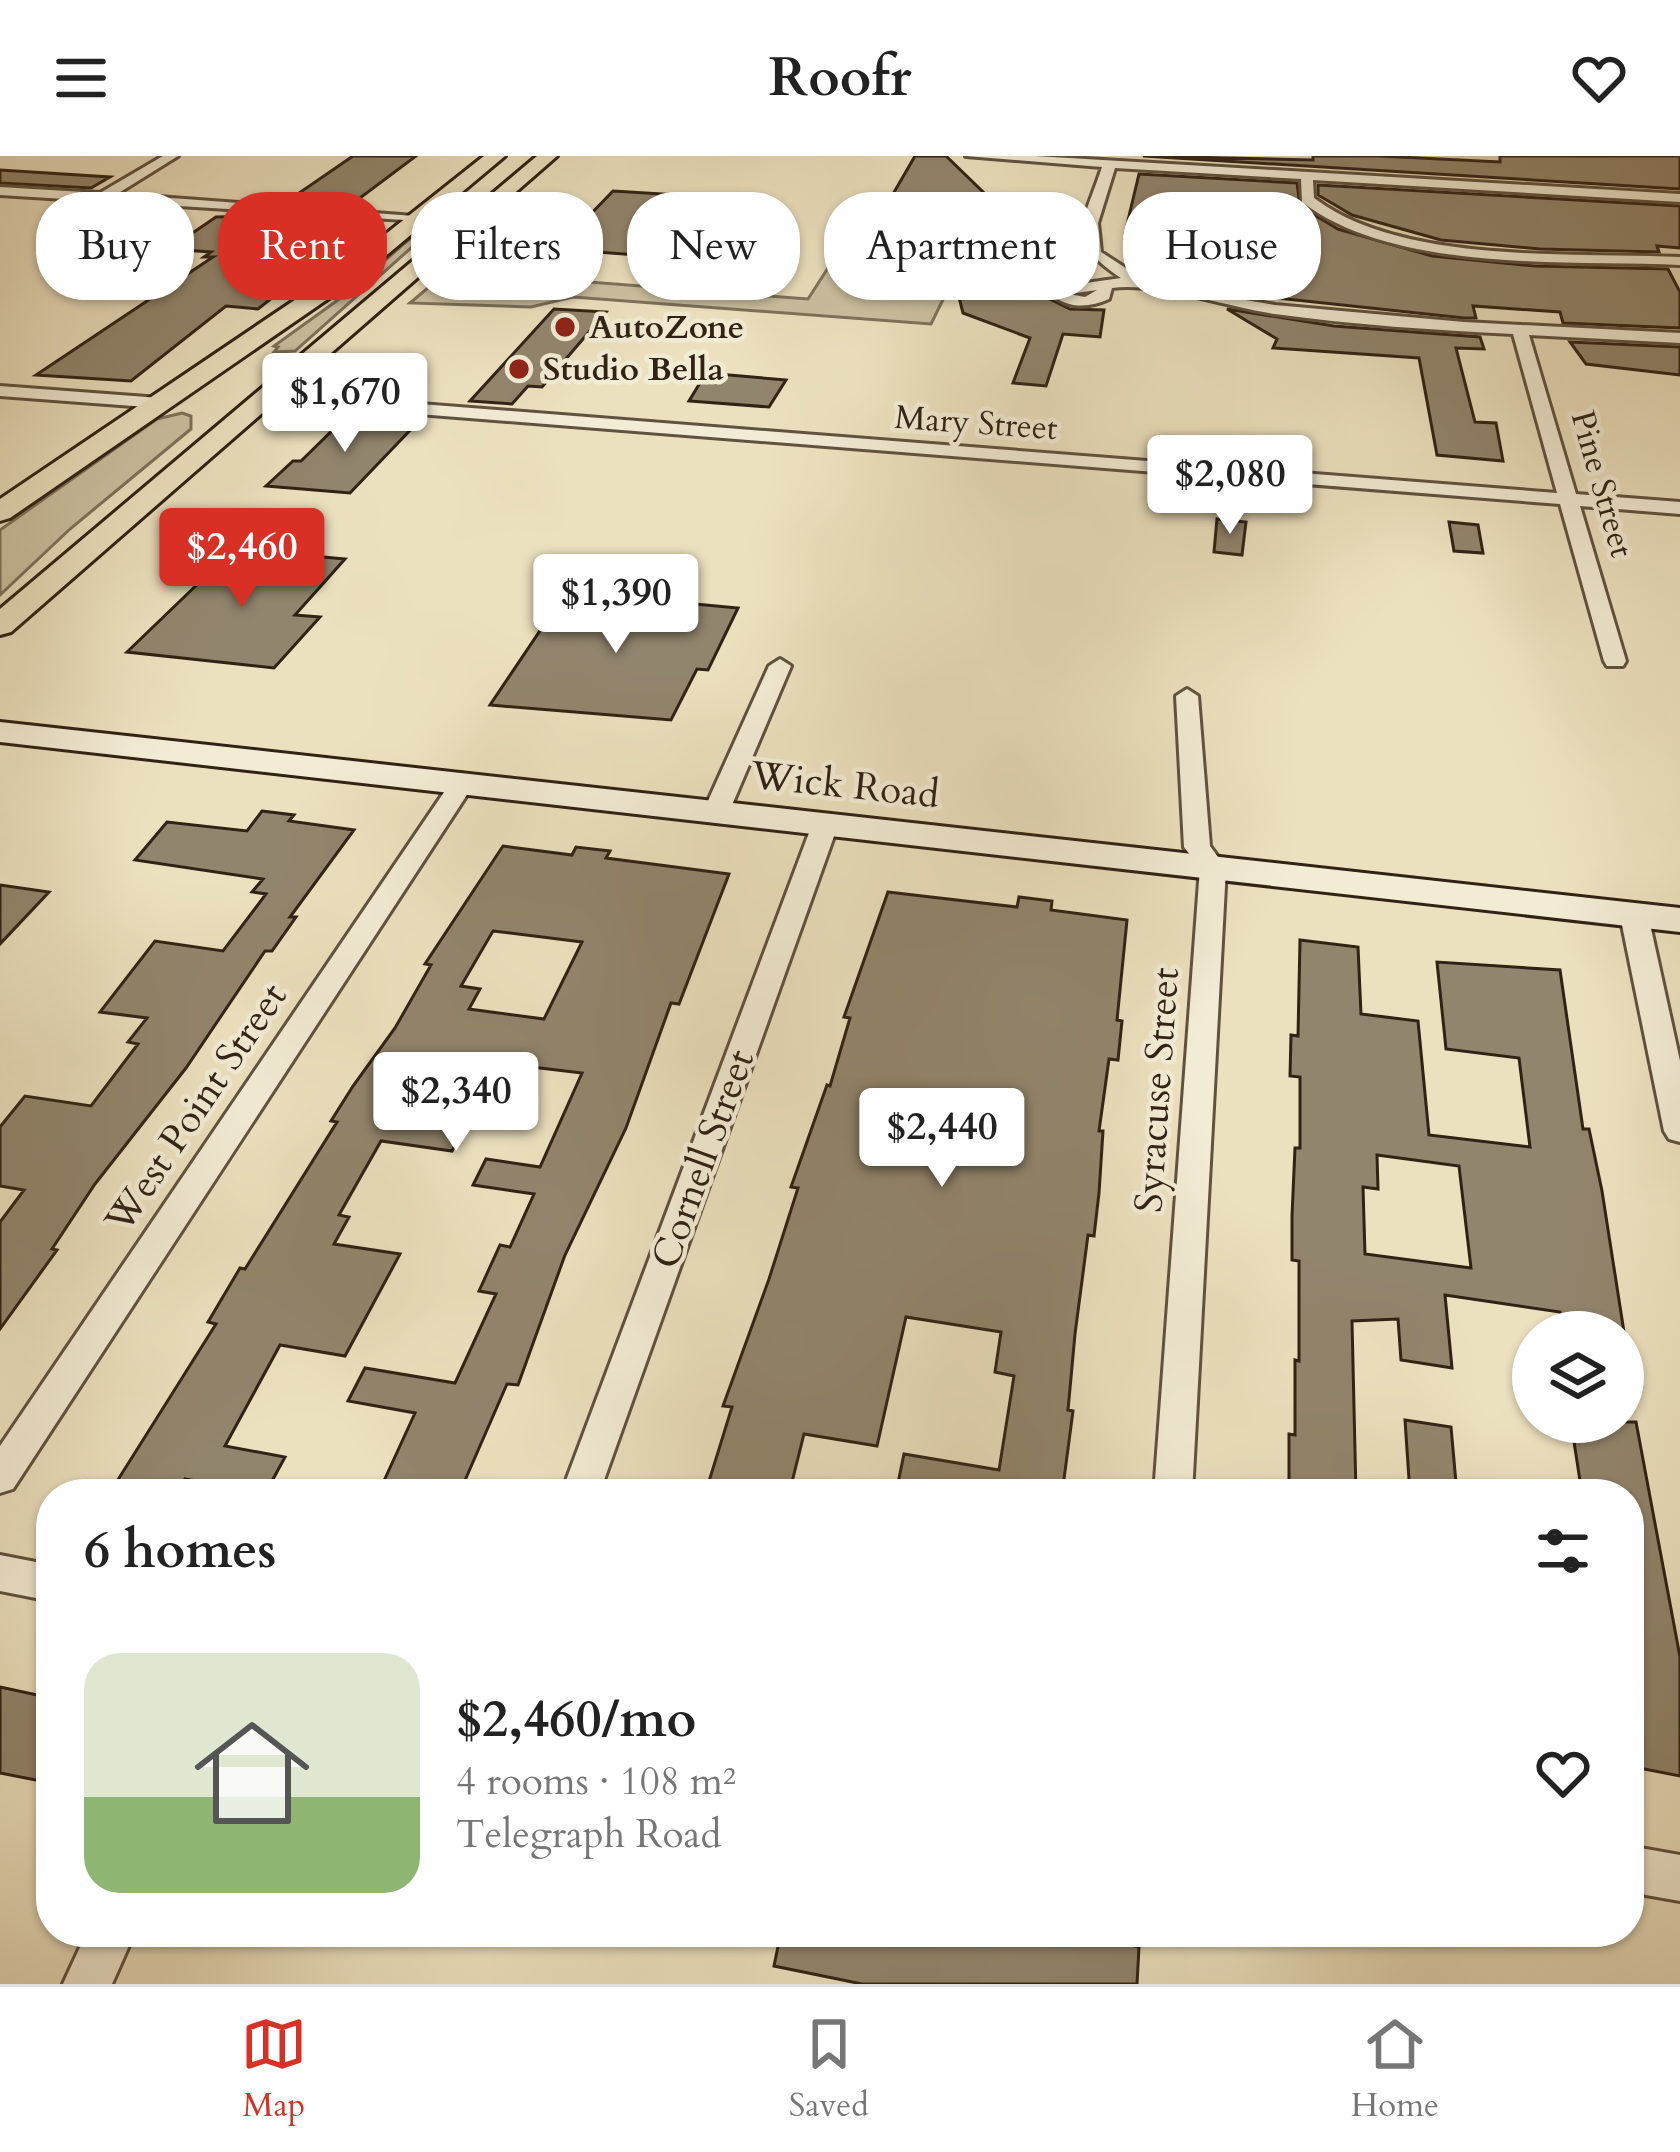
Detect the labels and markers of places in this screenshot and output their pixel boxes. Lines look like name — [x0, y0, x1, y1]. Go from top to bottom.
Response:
place label: AutoZone — [589, 305, 744, 350]
marker: AutoZone — [552, 314, 578, 340]
place label: Studio Bella — [543, 347, 724, 392]
pin: $1,670 — [247, 353, 443, 455]
marker: Studio Bella — [506, 356, 532, 382]
pin: $2,080 — [1132, 435, 1328, 537]
pin: $2,460 — [144, 508, 340, 610]
pin: $1,390 — [518, 554, 714, 656]
pin: $2,340 — [358, 1052, 554, 1154]
pin: $2,440 — [844, 1088, 1040, 1190]

